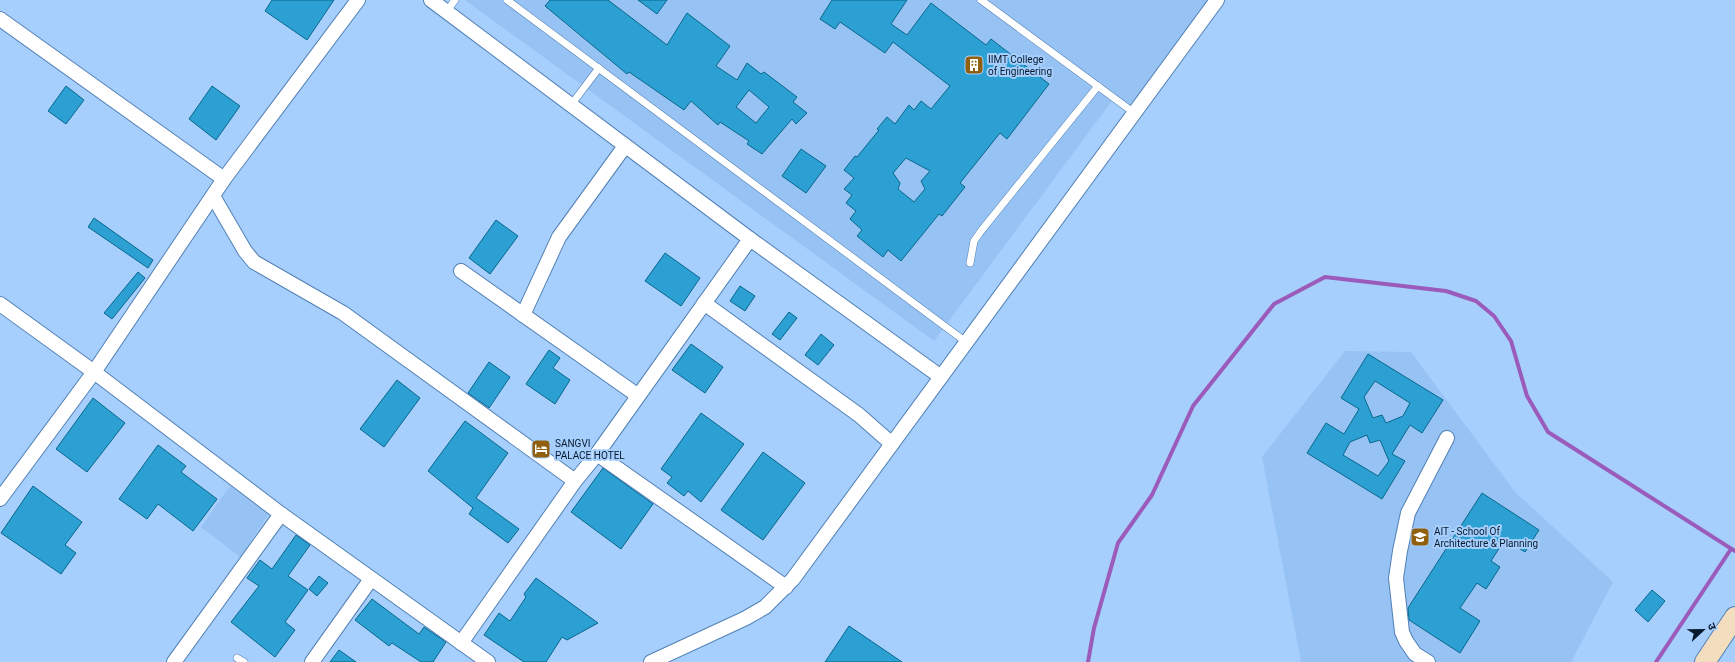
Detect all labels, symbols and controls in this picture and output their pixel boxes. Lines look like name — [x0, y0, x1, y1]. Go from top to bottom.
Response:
building icon: IIMT College of Engineering — [963, 54, 985, 76]
place label: IIMT College of Engineering — [988, 54, 1052, 77]
hotel icon: SANGVI PALACE HOTEL — [530, 438, 552, 460]
place label: SANGVI PALACE HOTEL — [555, 438, 625, 461]
school or university icon: AIT - School Of Architecture & Planning — [1409, 526, 1431, 548]
place label: AIT - School Of Architecture & Planning — [1434, 526, 1538, 549]
north arrow — [1683, 610, 1723, 650]
text: उ — [1705, 621, 1719, 632]

